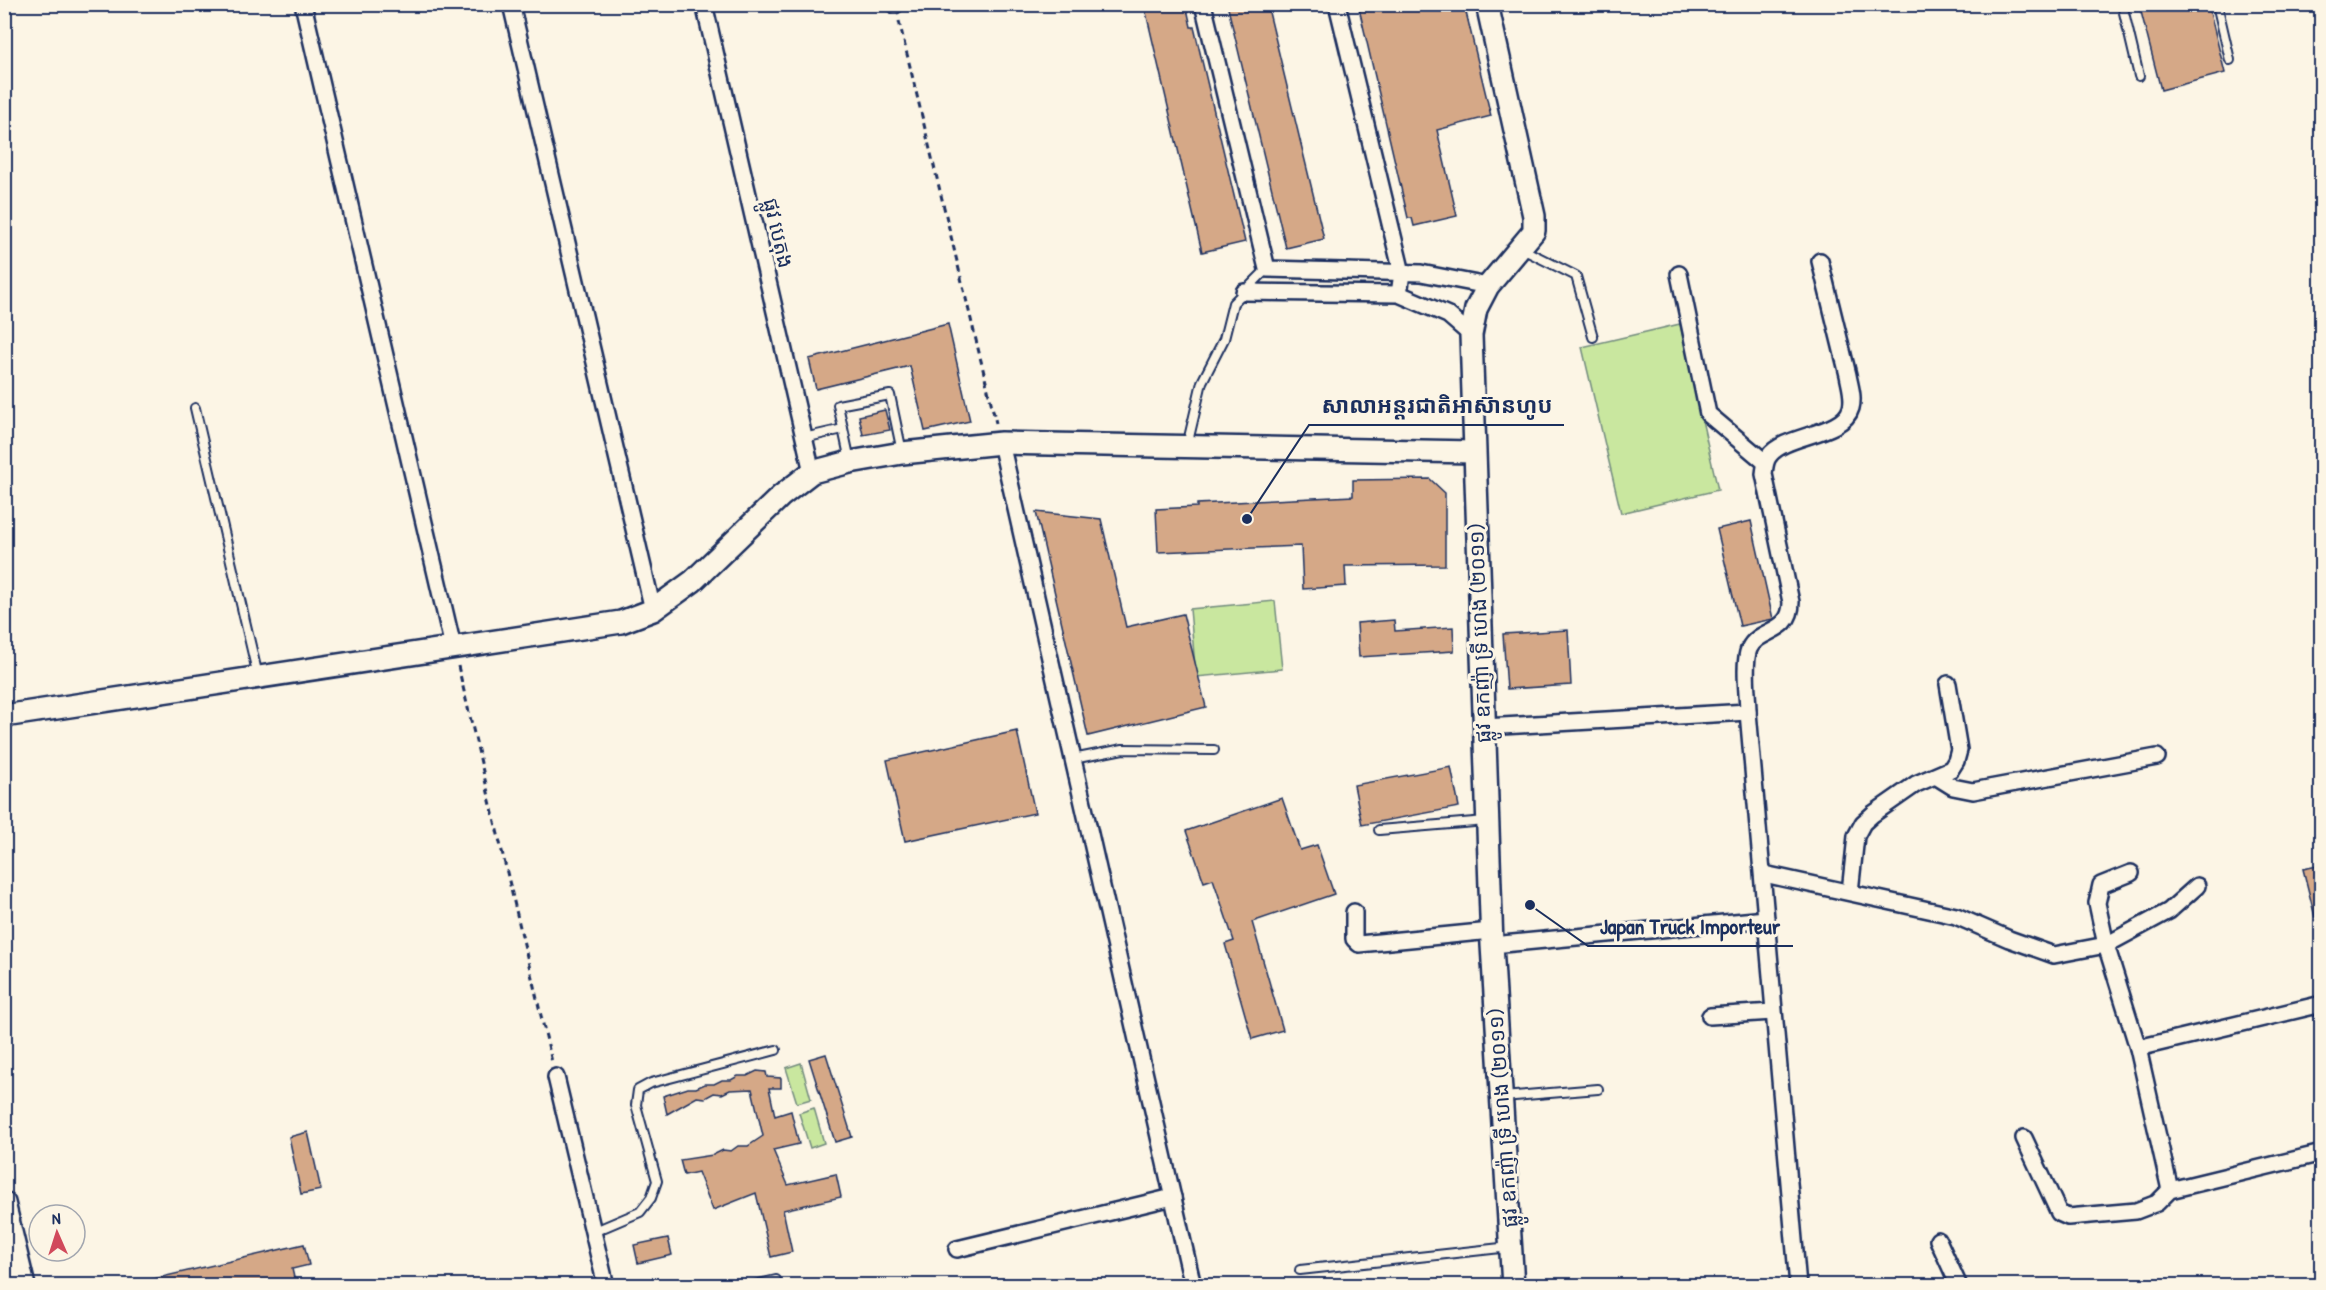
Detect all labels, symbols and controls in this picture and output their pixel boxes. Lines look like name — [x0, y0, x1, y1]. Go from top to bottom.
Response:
street label: ផ្លូវ បេតុង — [751, 195, 801, 272]
callout: សាលាអន្ដរជាតិអាស៊ានហូប — [1309, 385, 1564, 425]
text: សាលាអន្ដរជាតិអាស៊ានហូប — [1322, 390, 1552, 420]
street label: ផ្លូវ ឧកញ៉ា ទ្រី ហេង (២០១១) — [1461, 522, 1503, 744]
callout: Japan Truck Importeur — [1588, 906, 1793, 946]
text: Japan Truck Importeur — [1600, 911, 1781, 942]
street label: ផ្លូវ ឧកញ៉ា ទ្រី ហេង (២០១១) — [1480, 1007, 1530, 1229]
north arrow — [27, 1203, 87, 1263]
text: N — [51, 1207, 62, 1229]

